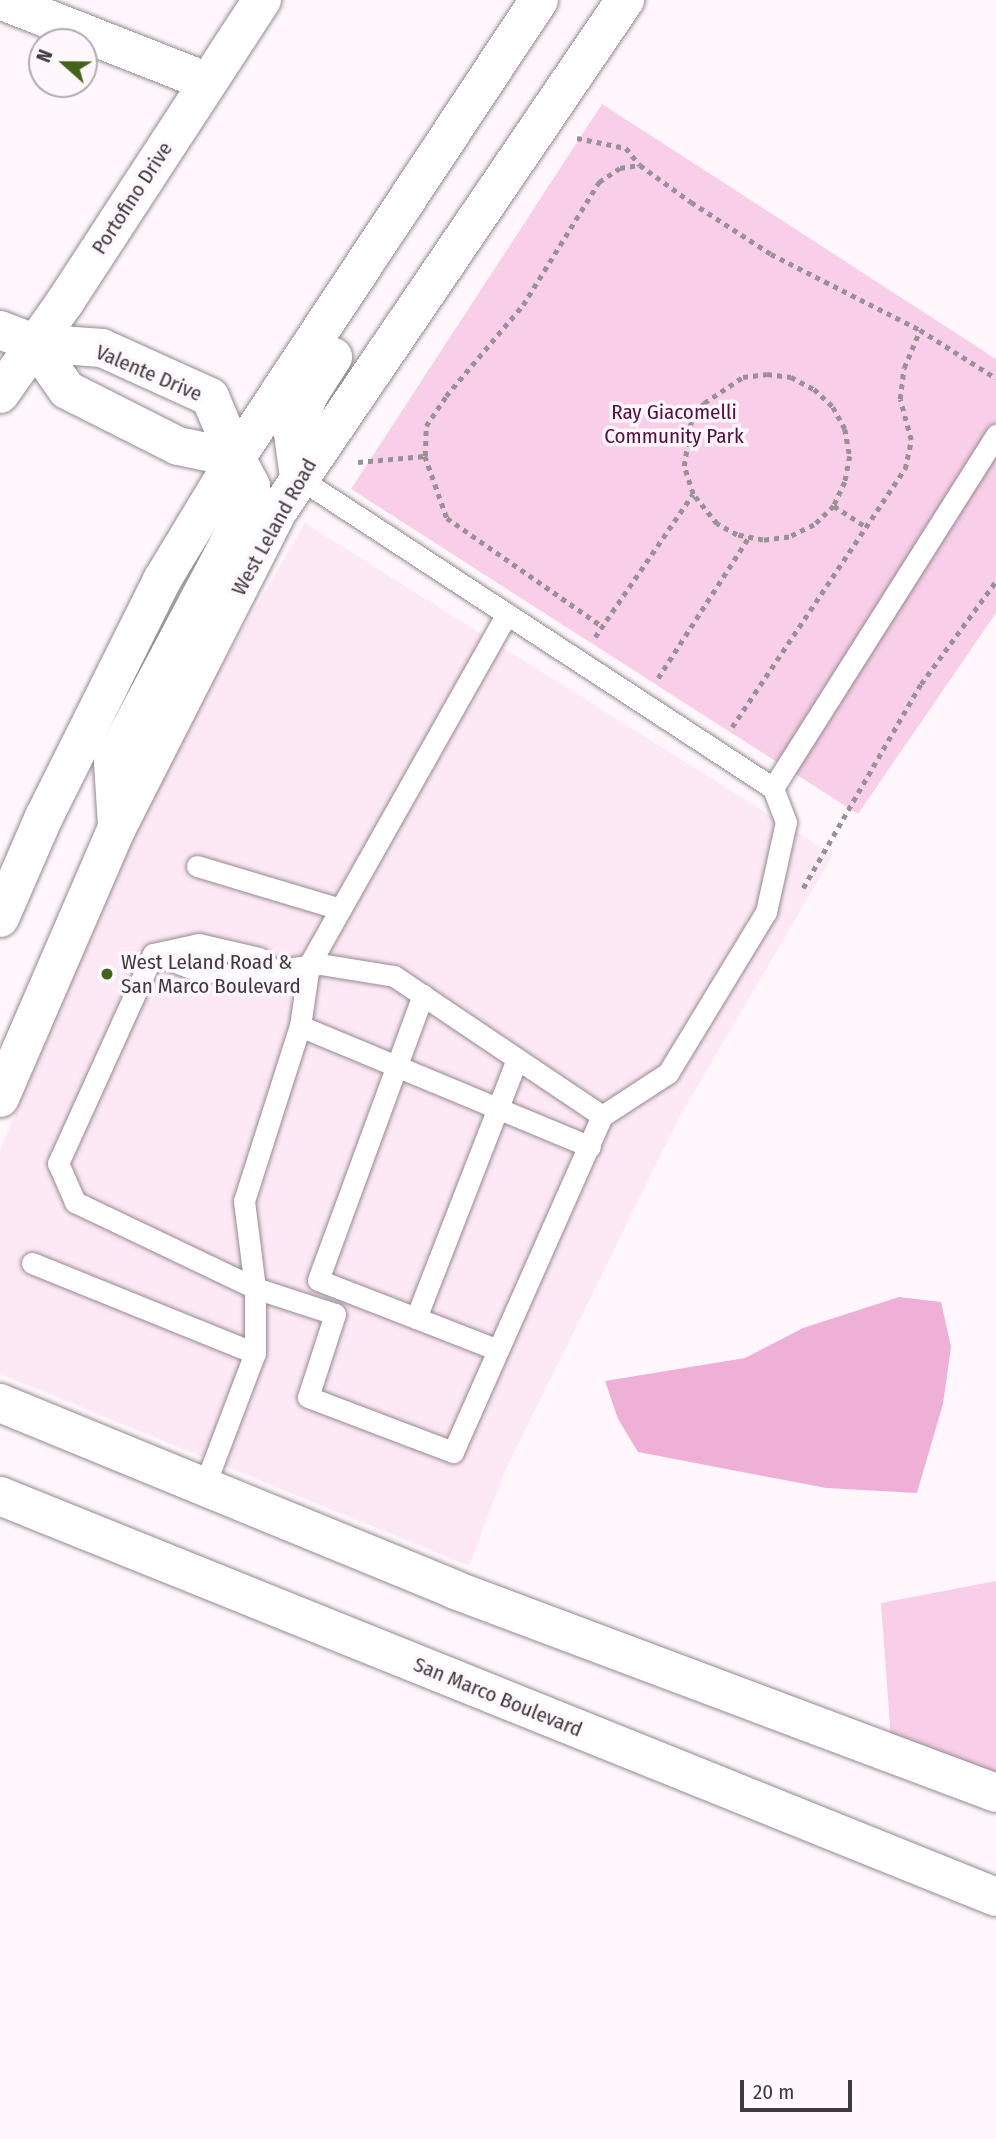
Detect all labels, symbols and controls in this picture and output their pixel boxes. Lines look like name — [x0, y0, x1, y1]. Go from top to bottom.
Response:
north arrow — [28, 28, 98, 98]
text: N — [32, 47, 58, 65]
street label: Portofino Drive — [86, 137, 178, 259]
street label: Valente Drive — [92, 339, 206, 407]
park label: Ray Giacomelli Community Park — [604, 399, 744, 449]
street label: West Leland Road — [226, 454, 322, 600]
place label: West Leland Road & San Marco Boulevard — [121, 949, 301, 999]
marker: West Leland Road & San Marco Boulevard — [99, 966, 115, 982]
street label: San Marco Boulevard — [410, 1652, 586, 1742]
scale bar — [744, 2066, 856, 2110]
text: 20 m — [753, 2079, 794, 2105]

